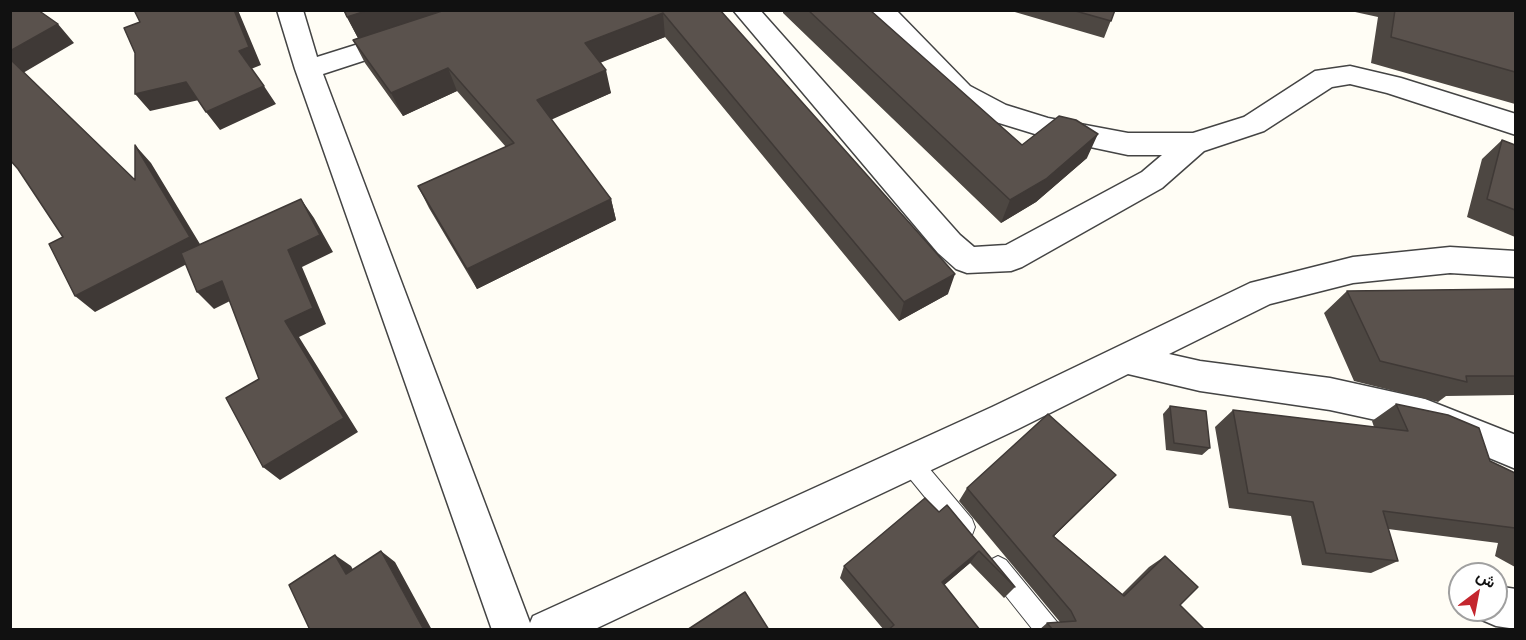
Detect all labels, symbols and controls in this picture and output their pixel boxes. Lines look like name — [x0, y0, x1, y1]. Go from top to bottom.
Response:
north arrow — [1448, 562, 1508, 622]
text: ش — [1473, 564, 1500, 592]

